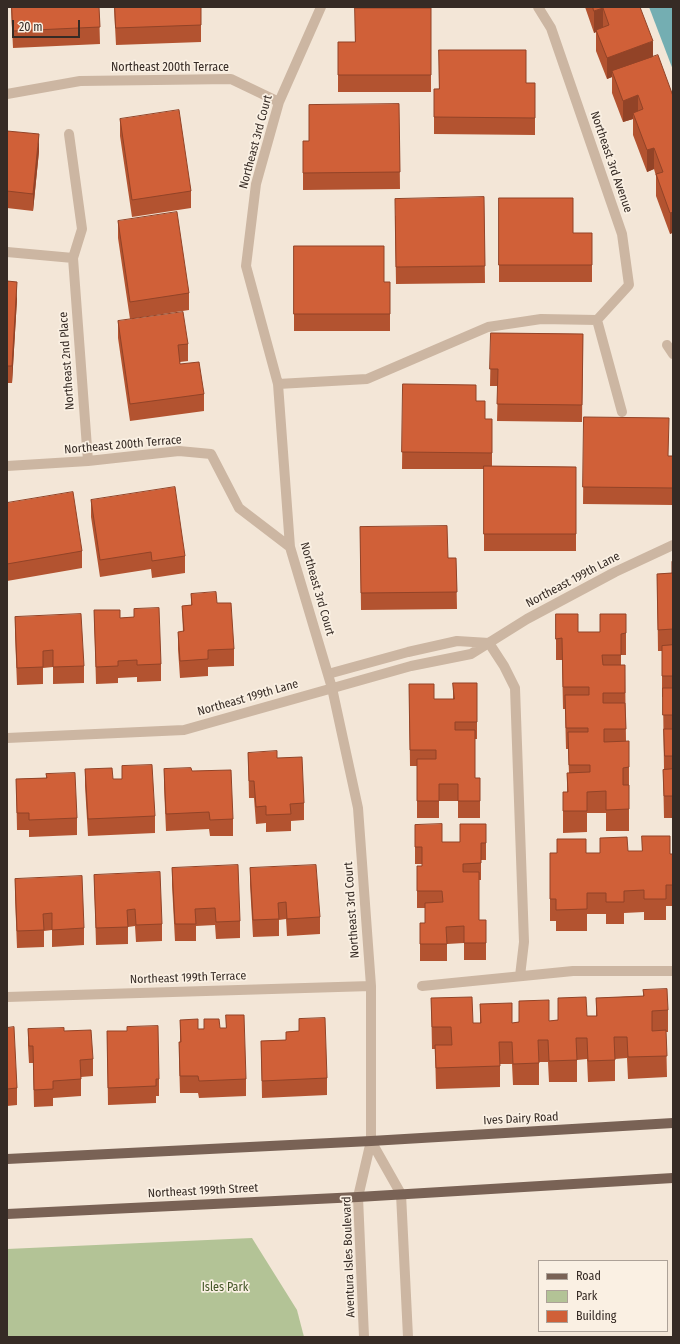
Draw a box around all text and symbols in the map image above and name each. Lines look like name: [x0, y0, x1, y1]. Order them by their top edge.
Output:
scale bar: [14, 12, 82, 38]
text: 20 m: [19, 20, 43, 34]
street label: Northeast 200th Terrace: [111, 61, 229, 75]
street label: Northeast 3rd Court: [237, 93, 275, 191]
street label: Northeast 3rd Avenue: [587, 109, 635, 215]
street label: Northeast 2nd Place: [56, 311, 78, 411]
street label: Northeast 200th Terrace: [64, 433, 182, 457]
street label: Northeast 3rd Court: [297, 541, 337, 637]
street label: Northeast 199th Lane: [524, 549, 622, 611]
street label: Northeast 199th Lane: [196, 677, 300, 719]
street label: Northeast 3rd Court: [341, 861, 363, 959]
street label: Northeast 199th Terrace: [130, 969, 246, 987]
street label: Ives Dairy Road: [483, 1110, 559, 1128]
street label: Northeast 199th Street: [147, 1181, 259, 1201]
street label: Aventura Isles Boulevard: [340, 1196, 358, 1318]
legend: [538, 1260, 668, 1332]
text: Road: [576, 1269, 601, 1283]
park label: Isles Park: [202, 1281, 248, 1295]
text: Park: [576, 1289, 597, 1303]
text: Building: [576, 1309, 616, 1323]

